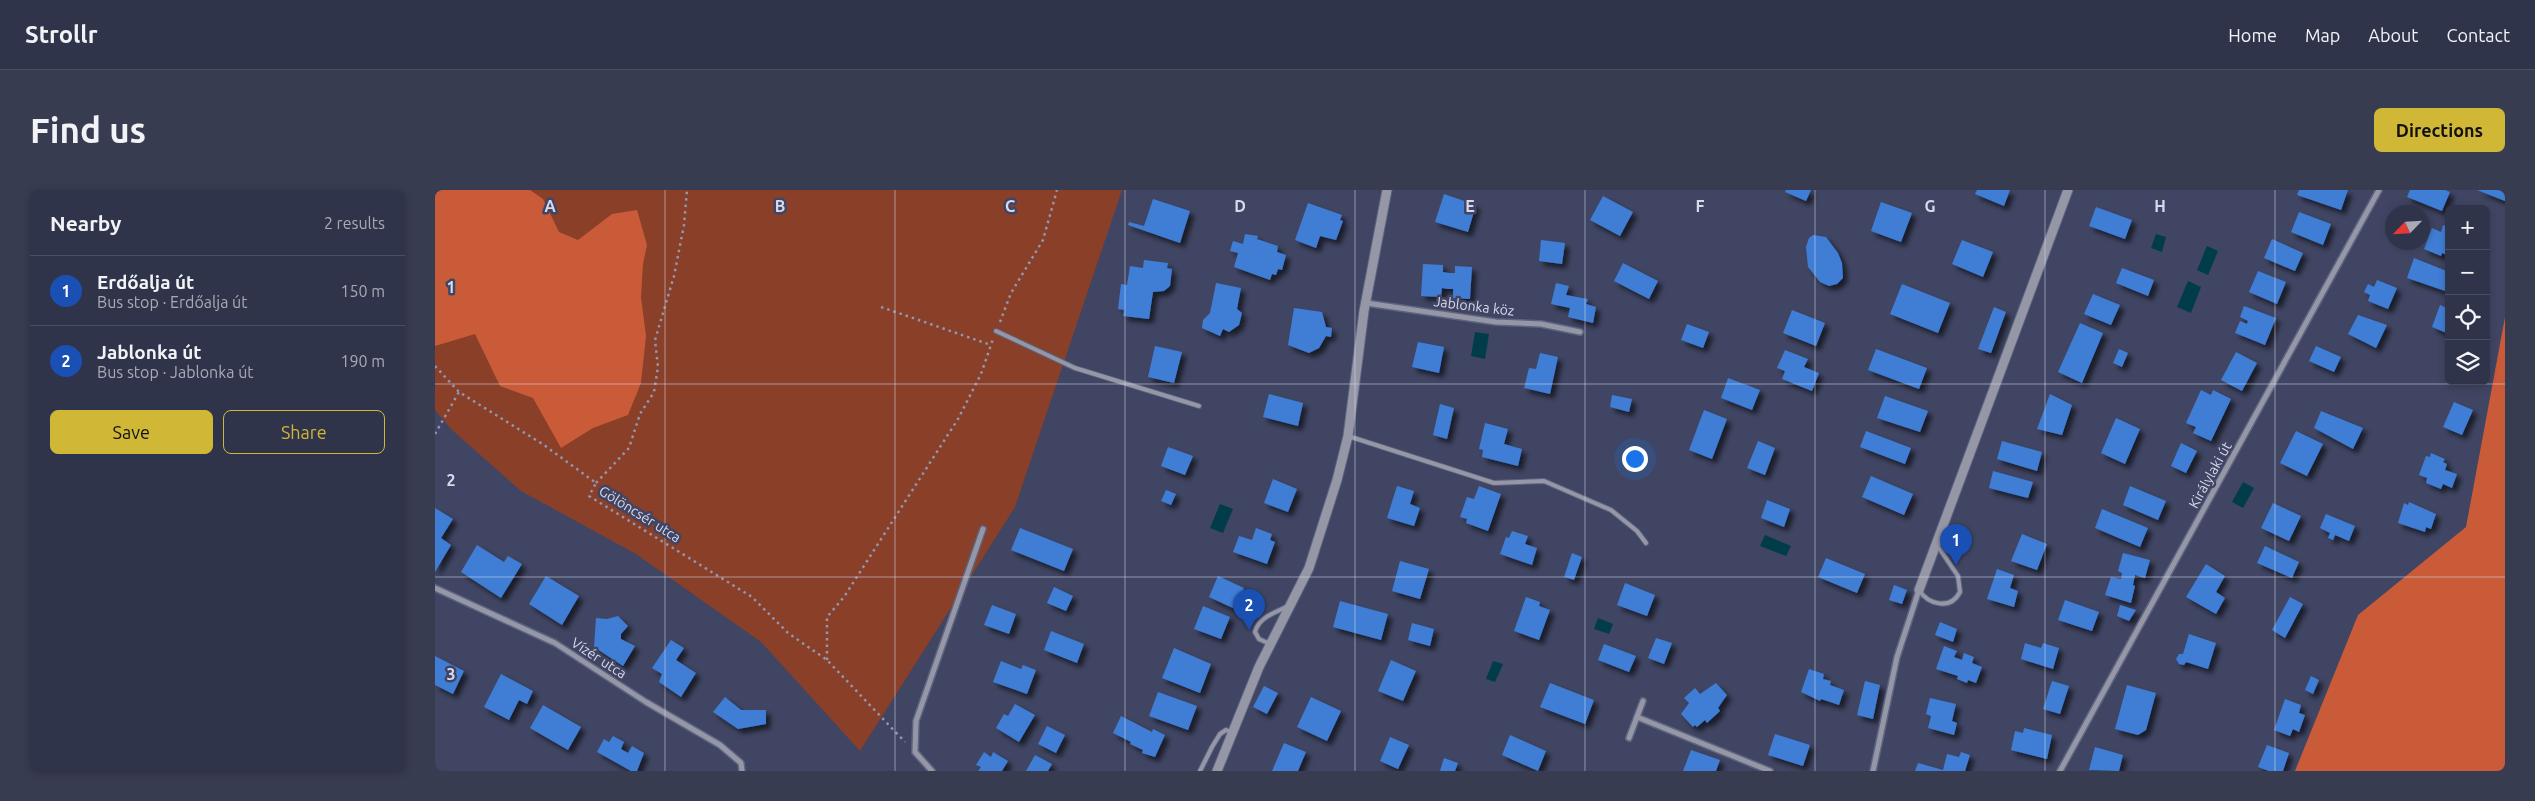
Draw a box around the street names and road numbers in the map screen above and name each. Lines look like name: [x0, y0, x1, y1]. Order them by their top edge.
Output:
street label: Jablonka köz: [1433, 293, 1515, 319]
street label: Királylaki út: [2185, 439, 2235, 511]
street label: Gölöncsér utca: [596, 482, 684, 546]
street label: Vízér utca: [568, 634, 630, 682]

